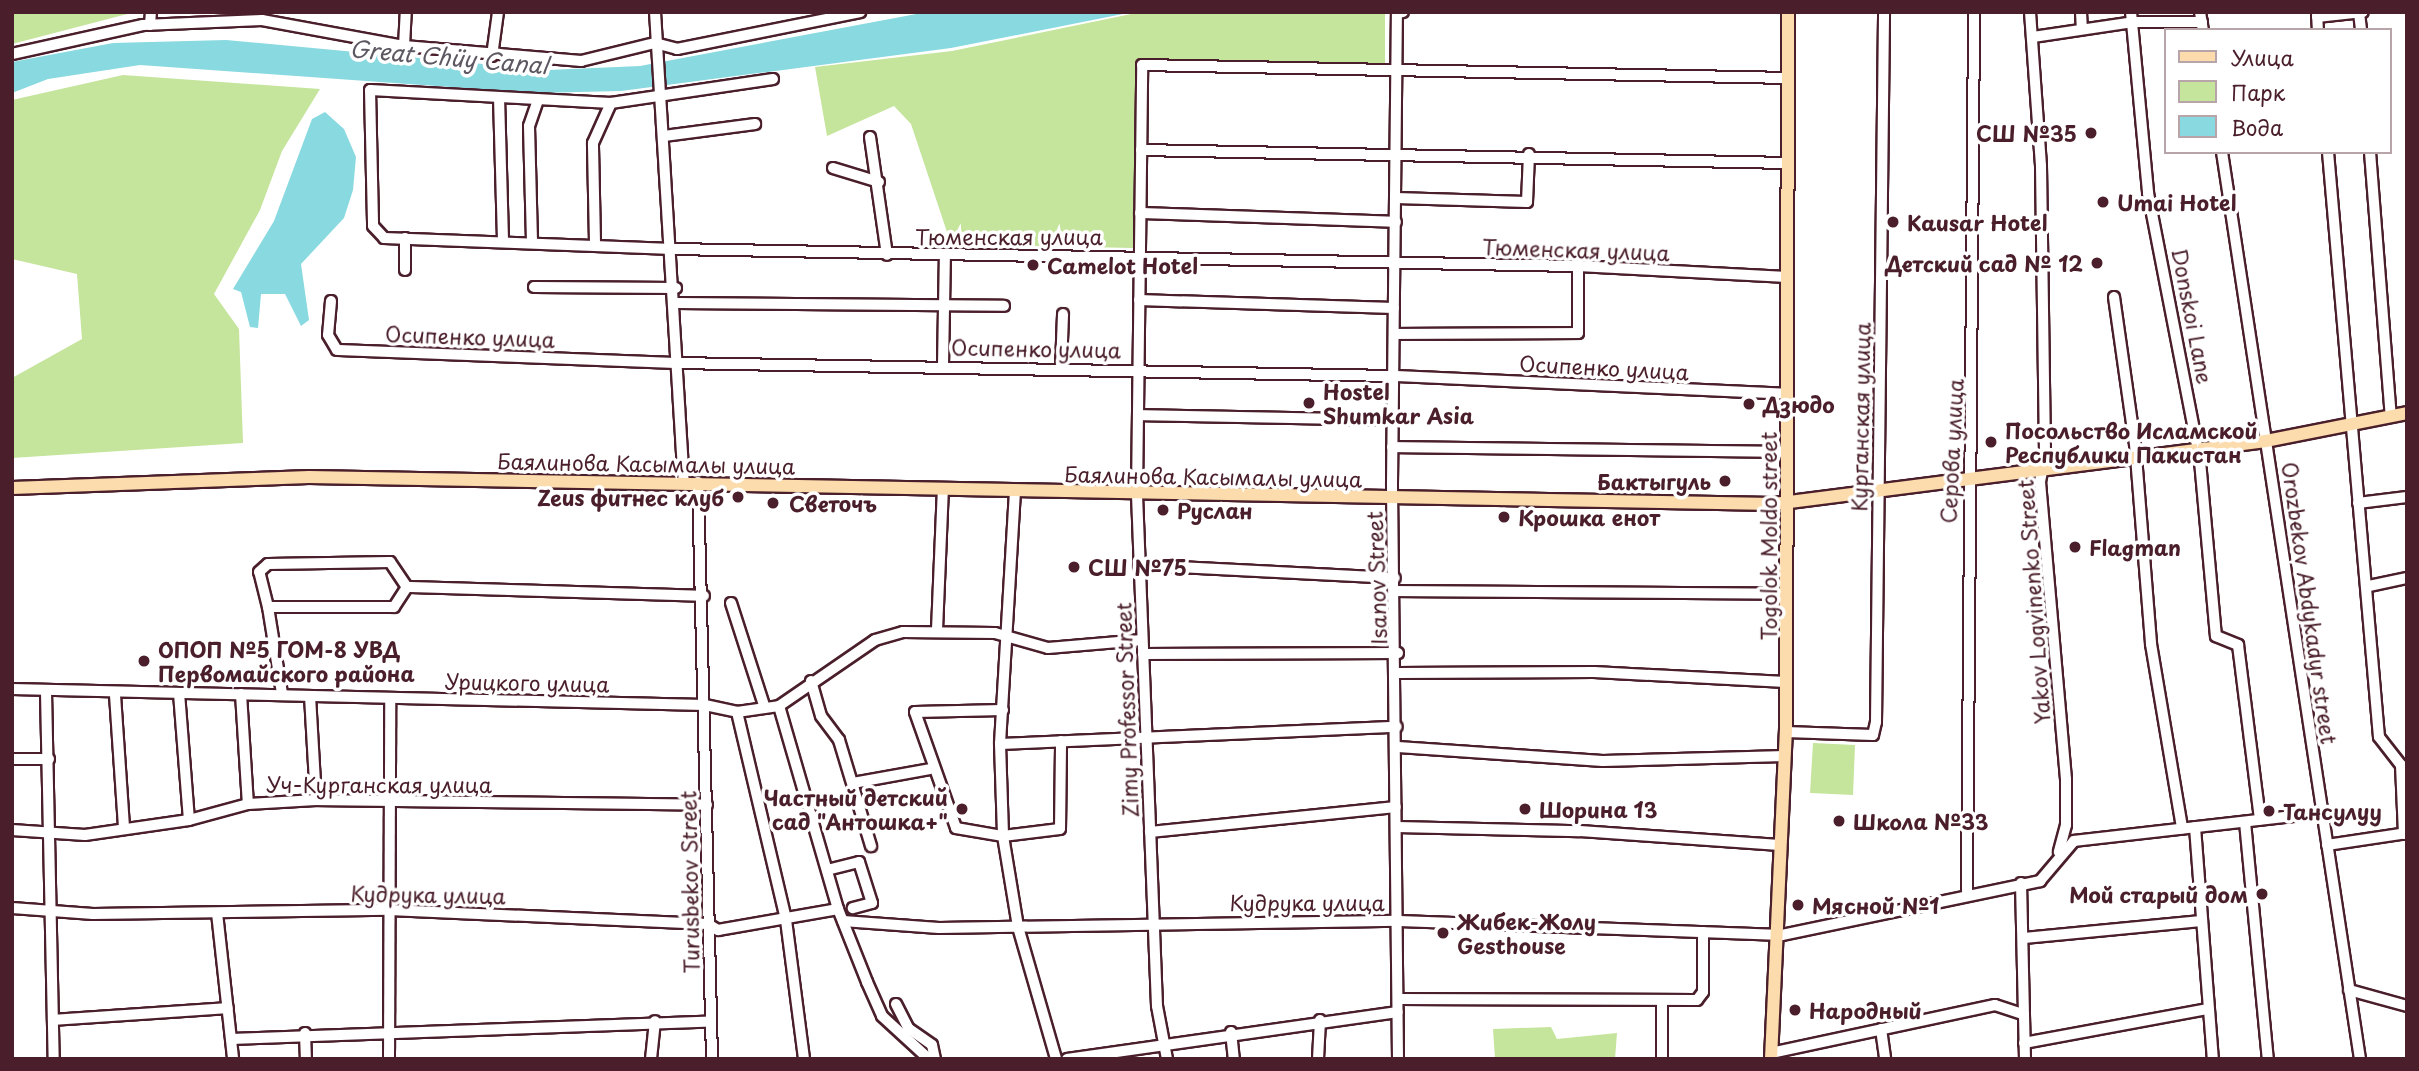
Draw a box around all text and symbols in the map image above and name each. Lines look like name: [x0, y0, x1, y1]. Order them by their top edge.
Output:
legend: [2164, 28, 2391, 154]
water label: Great Chüy Canal: [347, 34, 551, 80]
text: Улица: [2231, 41, 2294, 73]
text: Парк: [2231, 76, 2285, 108]
text: Вода: [2231, 111, 2283, 143]
place label: СШ №35: [1976, 120, 2077, 146]
marker: СШ №35: [2083, 125, 2099, 141]
place label: Umai Hotel: [2117, 189, 2237, 215]
marker: Umai Hotel: [2095, 194, 2111, 210]
place label: Kausar Hotel: [1907, 209, 2048, 235]
marker: Kausar Hotel: [1885, 214, 1901, 230]
street label: Тюменская улица: [915, 223, 1103, 249]
street label: Тюменская улица: [1481, 233, 1671, 265]
street label: Donskoi Lane: [2167, 246, 2219, 386]
place label: Детский сад № 12: [1884, 250, 2083, 276]
place label: Camelot Hotel: [1047, 252, 1201, 278]
marker: Детский сад № 12: [2089, 255, 2105, 271]
marker: Camelot Hotel: [1025, 257, 1041, 273]
street label: Осипенко улица: [384, 320, 556, 352]
street label: Курганская улица: [1846, 322, 1874, 512]
street label: Осипенко улица: [950, 334, 1122, 362]
street label: Осипенко улица: [1518, 350, 1690, 384]
street label: Серова улица: [1935, 377, 1967, 525]
place label: Hostel Shumkar Asia: [1323, 378, 1474, 428]
place label: Дзюдо: [1763, 391, 1835, 417]
marker: Hostel Shumkar Asia: [1301, 395, 1317, 411]
marker: Дзюдо: [1741, 396, 1757, 412]
place label: Посольство Исламской Республики Пакистан: [2005, 417, 2259, 467]
street label: Togolok Moldo street: [1755, 431, 1781, 641]
marker: Посольство Исламской Республики Пакистан: [1983, 434, 1999, 450]
street label: Баялинова Касымалы улица: [497, 448, 795, 478]
street label: Orozbekov Abdykadyr street: [2278, 459, 2342, 747]
street label: Баялинова Касымалы улица: [1064, 461, 1362, 491]
place label: Бактыгуль: [1597, 468, 1711, 494]
marker: Бактыгуль: [1717, 473, 1733, 489]
street label: Yakov Logvinenko Street: [2012, 477, 2054, 727]
place label: Zeus фитнес клуб: [536, 484, 724, 510]
marker: Zeus фитнес клуб: [730, 489, 746, 505]
place label: Светочъ: [789, 490, 877, 516]
marker: Светочъ: [763, 493, 783, 513]
place label: Руслан: [1177, 497, 1252, 523]
marker: Руслан: [1155, 502, 1171, 518]
place label: Крошка енот: [1518, 504, 1662, 530]
marker: Крошка енот: [1496, 509, 1512, 525]
street label: Isanov Street: [1361, 511, 1391, 645]
place label: Flagman: [2089, 534, 2181, 560]
marker: Flagman: [2067, 539, 2083, 555]
place label: СШ №75: [1088, 554, 1187, 580]
marker: СШ №75: [1066, 559, 1082, 575]
street label: Zimy Professor Street: [1110, 600, 1142, 820]
place label: ОПОП №5 ГОМ-8 УВД Первомайского района: [158, 636, 415, 686]
marker: ОПОП №5 ГОМ-8 УВД Первомайского района: [136, 653, 152, 669]
street label: Урицкого улица: [444, 668, 610, 696]
street label: Уч-Курганская улица: [266, 771, 492, 797]
place label: Частный детский сад "Антошка+": [762, 784, 948, 834]
street label: Turusbekov Street: [675, 790, 703, 974]
place label: Шорина 13: [1539, 796, 1659, 822]
place label: Тансулуу: [2283, 798, 2382, 824]
marker: Частный детский сад "Антошка+": [954, 801, 970, 817]
marker: Шорина 13: [1517, 801, 1533, 817]
marker: Тансулуу: [2261, 803, 2277, 819]
place label: Школа №33: [1853, 808, 1989, 834]
marker: Школа №33: [1831, 813, 1847, 829]
street label: Кудрука улица: [349, 880, 507, 908]
place label: Мой старый дом: [2067, 881, 2248, 907]
marker: Мой старый дом: [2254, 886, 2270, 902]
street label: Кудрука улица: [1228, 889, 1386, 915]
place label: Мясной №1: [1812, 892, 1939, 918]
marker: Мясной №1: [1790, 897, 1806, 913]
place label: Жибек-Жолу Gesthouse: [1457, 908, 1596, 958]
marker: Жибек-Жолу Gesthouse: [1435, 925, 1451, 941]
place label: Народный: [1809, 997, 1922, 1023]
marker: Народный: [1787, 1002, 1803, 1018]

